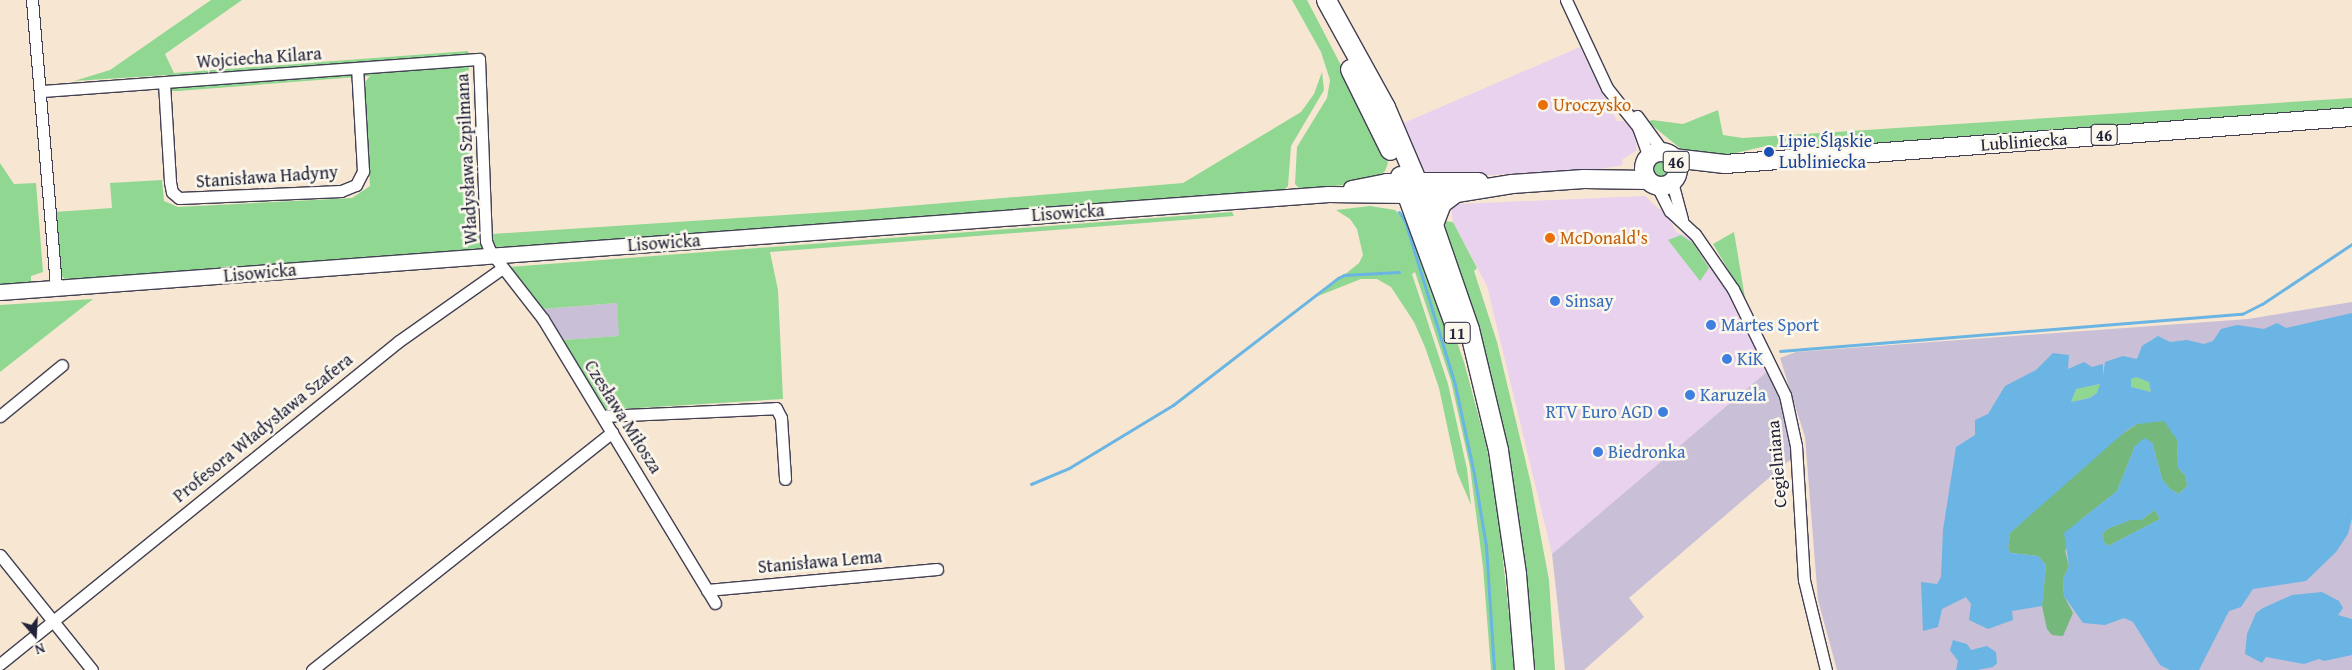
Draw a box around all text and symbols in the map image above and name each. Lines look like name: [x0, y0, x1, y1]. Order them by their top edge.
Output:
street label: Wojciecha Kilara: [196, 43, 322, 73]
street label: Władysława Szpilmana: [452, 73, 482, 245]
place label: Uroczysko: [1553, 94, 1631, 116]
marker: Uroczysko: [1537, 99, 1549, 111]
road number: 46: [2090, 122, 2118, 148]
street label: Lubliniecka: [1980, 128, 2068, 156]
place label: Lipie Śląskie Lubliniecka: [1779, 131, 1872, 173]
marker: Lipie Śląskie Lubliniecka: [1763, 146, 1775, 158]
road number: 46: [1662, 148, 1690, 176]
street label: Stanisława Hadyny: [195, 161, 339, 193]
street label: Lisowicka: [1031, 200, 1105, 226]
place label: McDonald's: [1560, 227, 1648, 249]
street label: Lisowicka: [627, 230, 701, 256]
marker: McDonald's: [1544, 232, 1556, 244]
street label: Lisowicka: [223, 259, 297, 287]
place label: Sinsay: [1565, 290, 1614, 312]
marker: Sinsay: [1549, 295, 1561, 307]
place label: Martes Sport: [1721, 314, 1819, 336]
road number: 11: [1443, 319, 1471, 346]
marker: Martes Sport: [1705, 319, 1717, 331]
place label: KiK: [1737, 348, 1763, 370]
street label: Profesora Władysława Szafera: [169, 349, 357, 507]
marker: KiK: [1721, 353, 1733, 365]
street label: Czesława Miłosza: [580, 356, 666, 478]
place label: Karuzela: [1700, 384, 1766, 406]
marker: Karuzela: [1684, 389, 1696, 401]
place label: RTV Euro AGD: [1546, 401, 1653, 423]
marker: RTV Euro AGD: [1657, 406, 1669, 418]
street label: Cegielniana: [1762, 419, 1792, 509]
place label: Biedronka: [1608, 441, 1685, 463]
marker: Biedronka: [1592, 446, 1604, 458]
street label: Stanisława Lema: [757, 546, 883, 578]
north arrow: [10, 610, 60, 660]
text: N: [32, 638, 48, 660]

